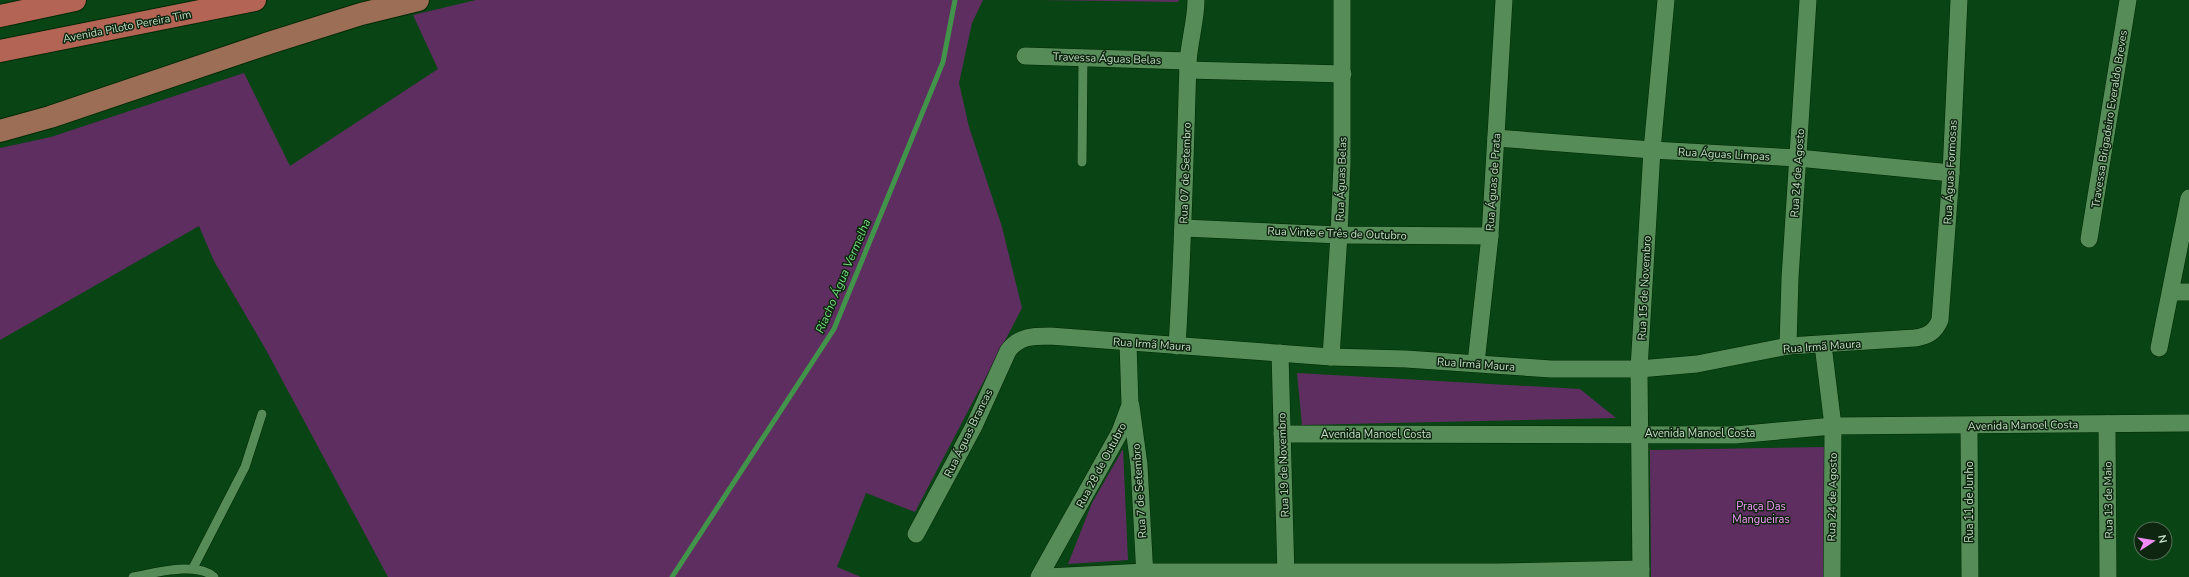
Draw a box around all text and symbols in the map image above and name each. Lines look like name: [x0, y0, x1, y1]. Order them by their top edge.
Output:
street label: Avenida Piloto Pereira Tim: [62, 7, 193, 46]
street label: Travessa Brigadeiro Everaldo Breves: [2088, 29, 2131, 209]
street label: Travessa Águas Belas: [1053, 48, 1161, 68]
street label: Rua Águas Formosas: [1939, 119, 1961, 225]
street label: Rua 07 de Setembro: [1176, 122, 1195, 224]
street label: Rua 24 de Agosto: [1787, 128, 1808, 218]
street label: Rua Águas de Prata: [1482, 132, 1504, 231]
street label: Rua Águas Belas: [1332, 137, 1350, 221]
street label: Rua Águas Limpas: [1678, 144, 1770, 164]
water label: Riacho Água Vermelha: [812, 216, 874, 336]
street label: Rua Vinte e Três de Outubro: [1267, 224, 1407, 243]
street label: Rua 15 de Novembro: [1634, 235, 1655, 341]
street label: Rua Irmã Maura: [1112, 334, 1192, 355]
street label: Rua Irmã Maura: [1783, 336, 1862, 357]
street label: Rua Irmã Maura: [1436, 354, 1516, 375]
street label: Rua Águas Brancas: [940, 386, 996, 480]
street label: Rua 19 de Novembro: [1274, 412, 1293, 518]
street label: Avenida Manoel Costa: [1968, 417, 2079, 434]
street label: Rua 28 de Outubro: [1073, 420, 1130, 510]
street label: Avenida Manoel Costa: [1645, 426, 1755, 441]
street label: Avenida Manoel Costa: [1321, 427, 1431, 442]
street label: Rua 7 de Setembro: [1129, 443, 1150, 539]
street label: Rua 24 de Agosto: [1824, 452, 1841, 542]
street label: Rua 11 de Junho: [1962, 461, 1977, 543]
street label: Rua 13 de Maio: [2100, 461, 2117, 539]
park label: Praça Das Mangueiras: [1732, 499, 1790, 527]
north arrow: [2133, 521, 2173, 561]
text: N: [2154, 533, 2170, 545]

